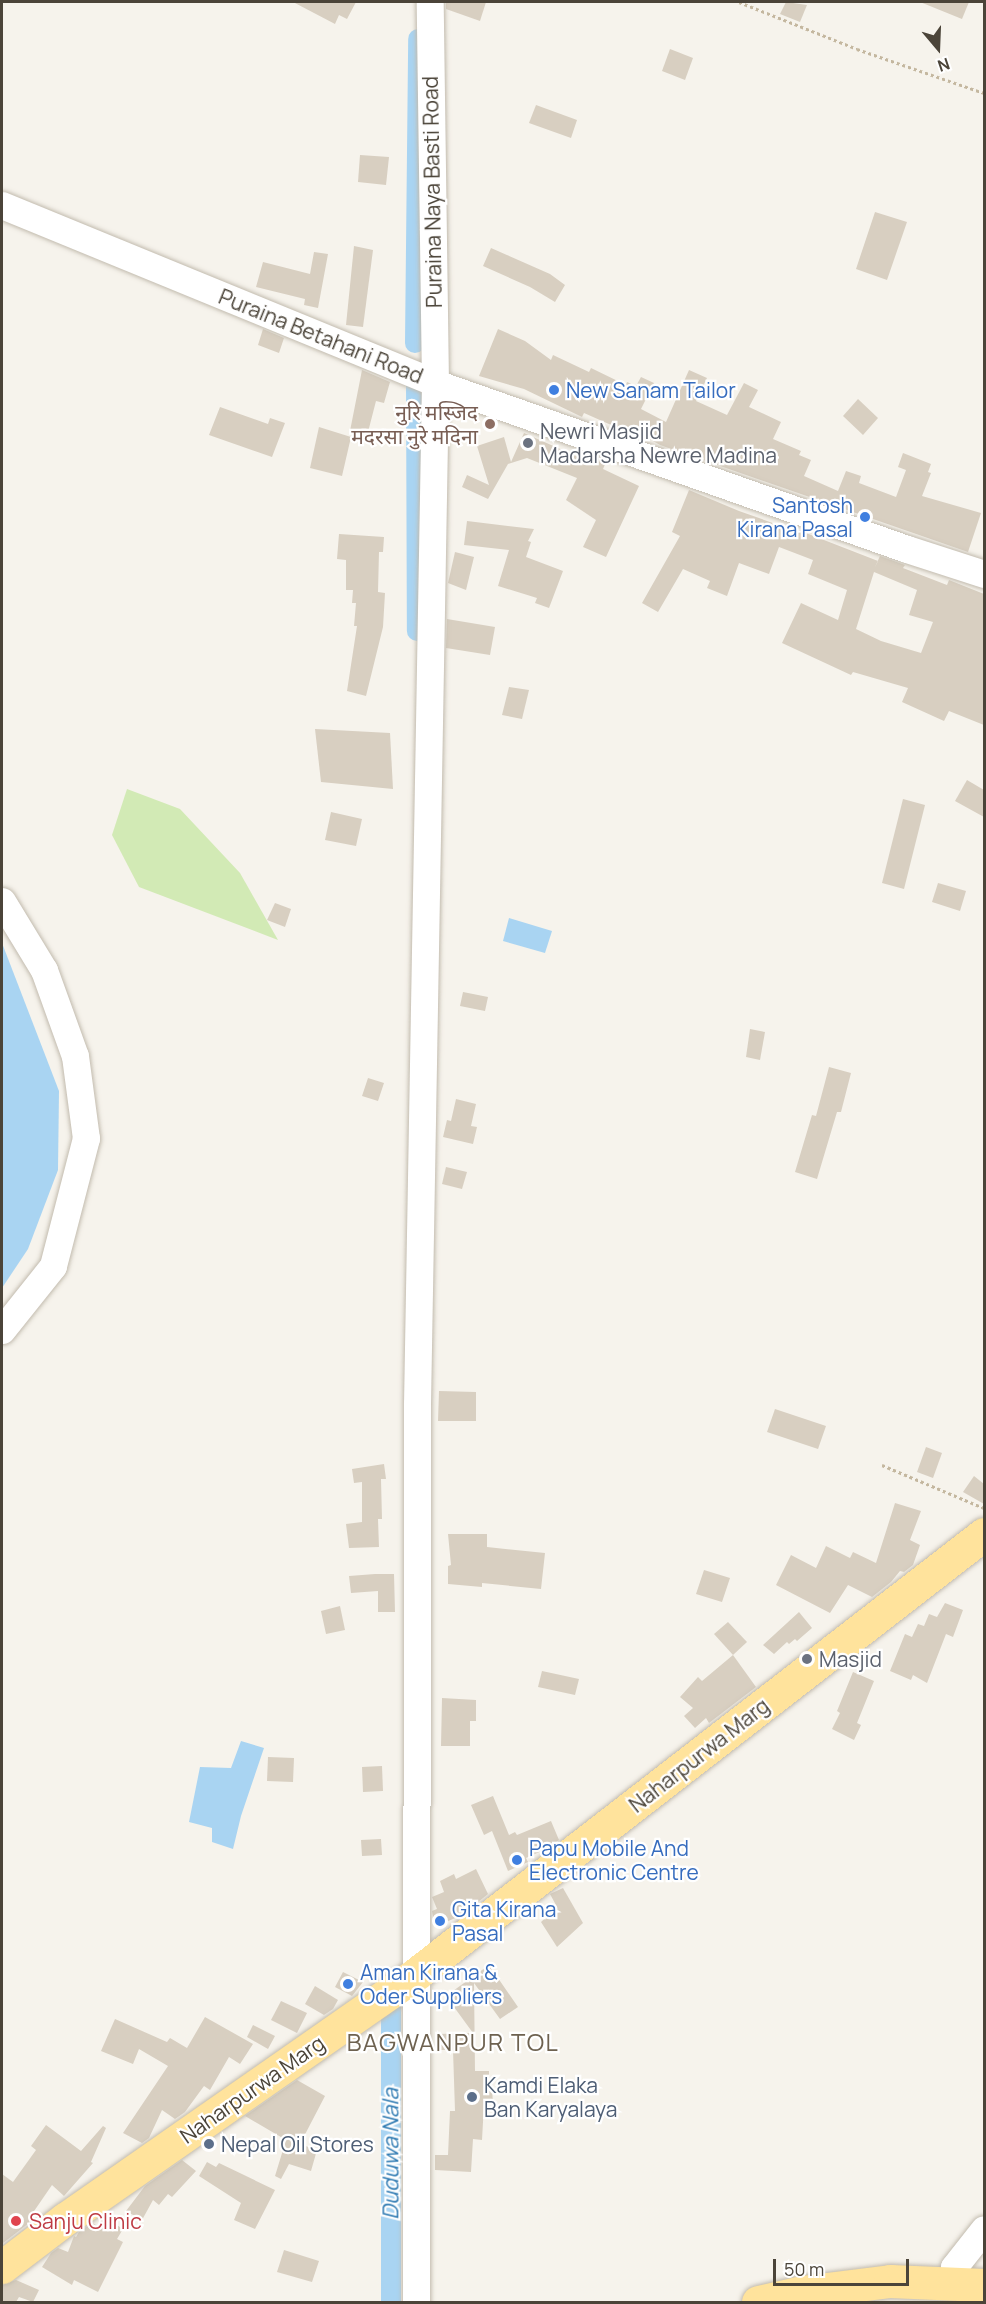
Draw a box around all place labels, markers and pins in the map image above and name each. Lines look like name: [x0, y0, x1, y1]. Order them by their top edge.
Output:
place label: New Sanam Tailor: [566, 377, 736, 403]
marker: New Sanam Tailor: [547, 383, 561, 397]
place label: नुरि मस्जिद मदरसा नुरे मदिना: [351, 399, 478, 449]
marker: नुरि मस्जिद मदरसा नुरे मदिना: [483, 417, 497, 431]
place label: Newri Masjid Madarsha Newre Madina: [540, 418, 777, 468]
marker: Newri Masjid Madarsha Newre Madina: [521, 436, 535, 450]
place label: Santosh Kirana Pasal: [737, 492, 853, 542]
marker: Santosh Kirana Pasal: [858, 510, 872, 524]
place label: Masjid: [819, 1646, 882, 1672]
marker: Masjid: [800, 1652, 814, 1666]
place label: Papu Mobile And Electronic Centre: [529, 1835, 699, 1885]
marker: Papu Mobile And Electronic Centre: [510, 1853, 524, 1867]
place label: Gita Kirana Pasal: [452, 1896, 556, 1946]
marker: Gita Kirana Pasal: [433, 1914, 447, 1928]
place label: Aman Kirana & Oder Suppliers: [360, 1959, 502, 2009]
marker: Aman Kirana & Oder Suppliers: [341, 1977, 355, 1991]
place label: Kamdi Elaka Ban Karyalaya: [484, 2072, 617, 2122]
marker: Kamdi Elaka Ban Karyalaya: [465, 2090, 479, 2104]
place label: Nepal Oil Stores: [221, 2131, 374, 2157]
marker: Nepal Oil Stores: [202, 2137, 216, 2151]
place label: Sanju Clinic: [29, 2208, 142, 2234]
marker: Sanju Clinic: [7, 2212, 25, 2230]

